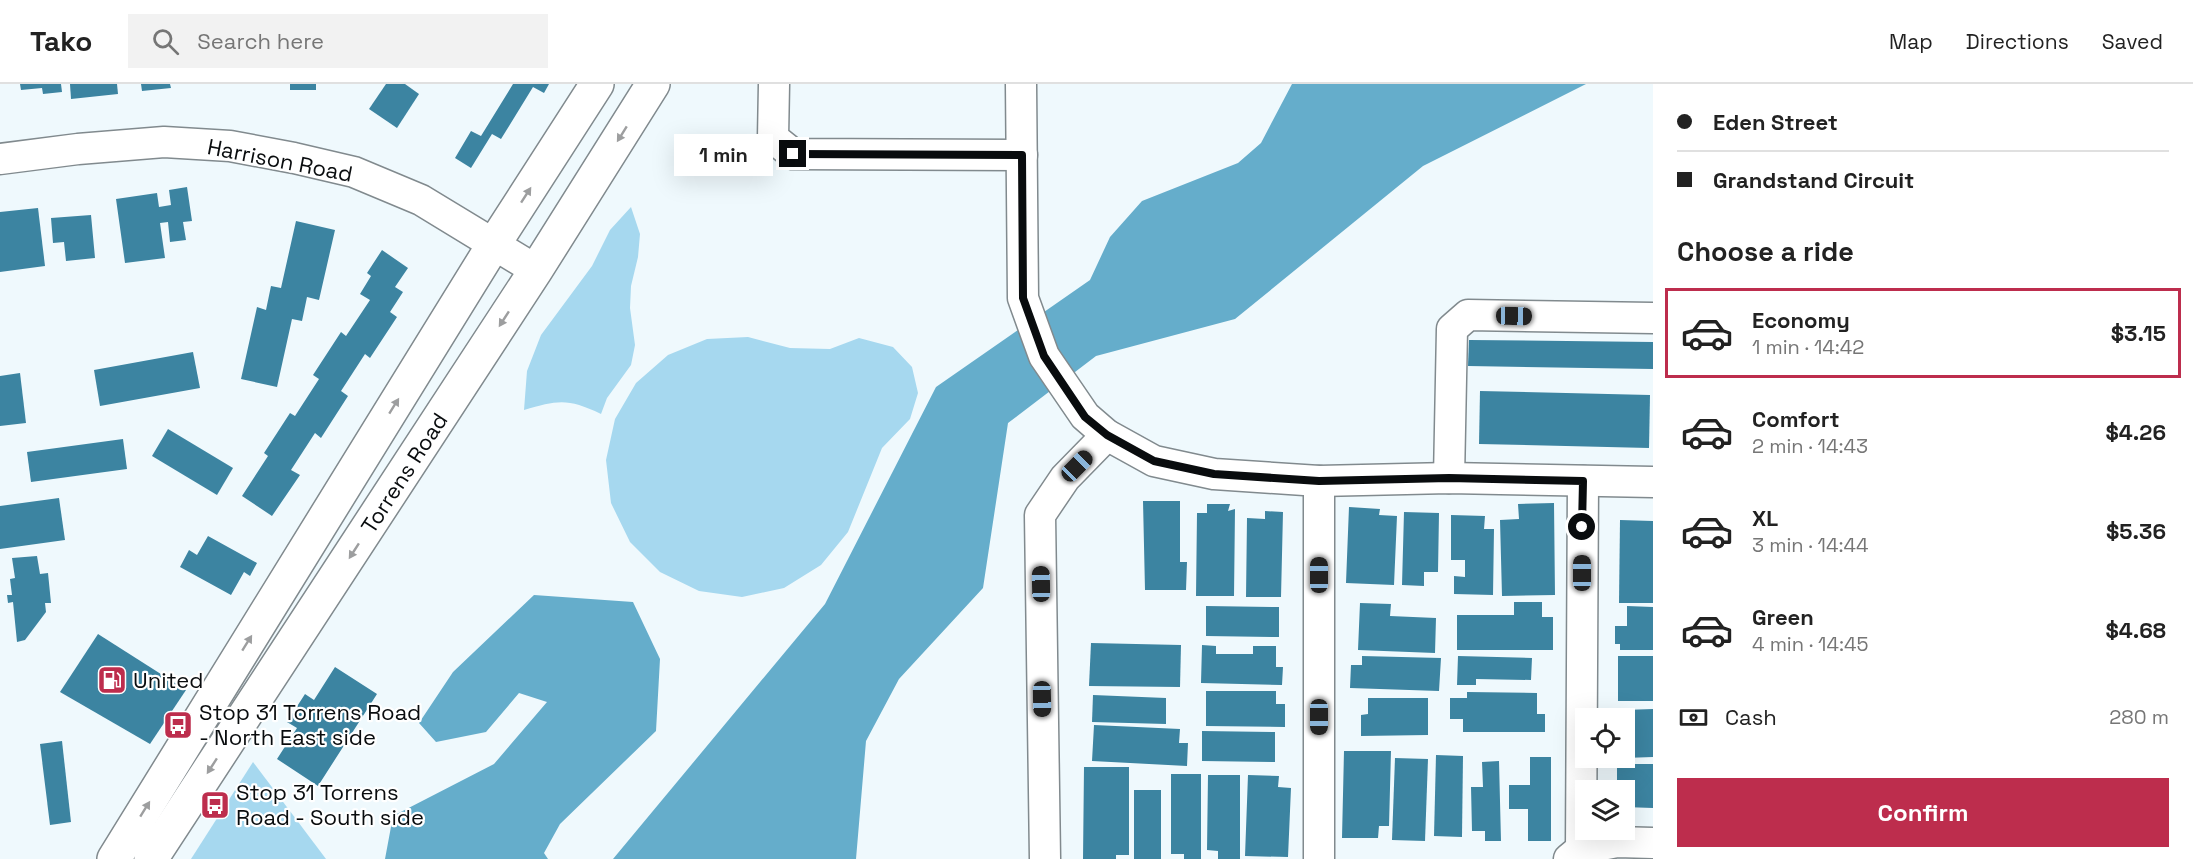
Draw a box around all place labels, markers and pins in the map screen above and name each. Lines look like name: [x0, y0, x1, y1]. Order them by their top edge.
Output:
fuel station icon: United: [96, 664, 128, 696]
place label: United: [133, 666, 203, 694]
place label: Stop 31 Torrens Road - North East side: [199, 698, 421, 751]
bus stop icon: Stop 31 Torrens Road - North East side: [162, 709, 194, 741]
place label: Stop 31 Torrens Road - South side: [236, 778, 424, 831]
bus stop icon: Stop 31 Torrens Road - South side: [199, 789, 231, 821]

